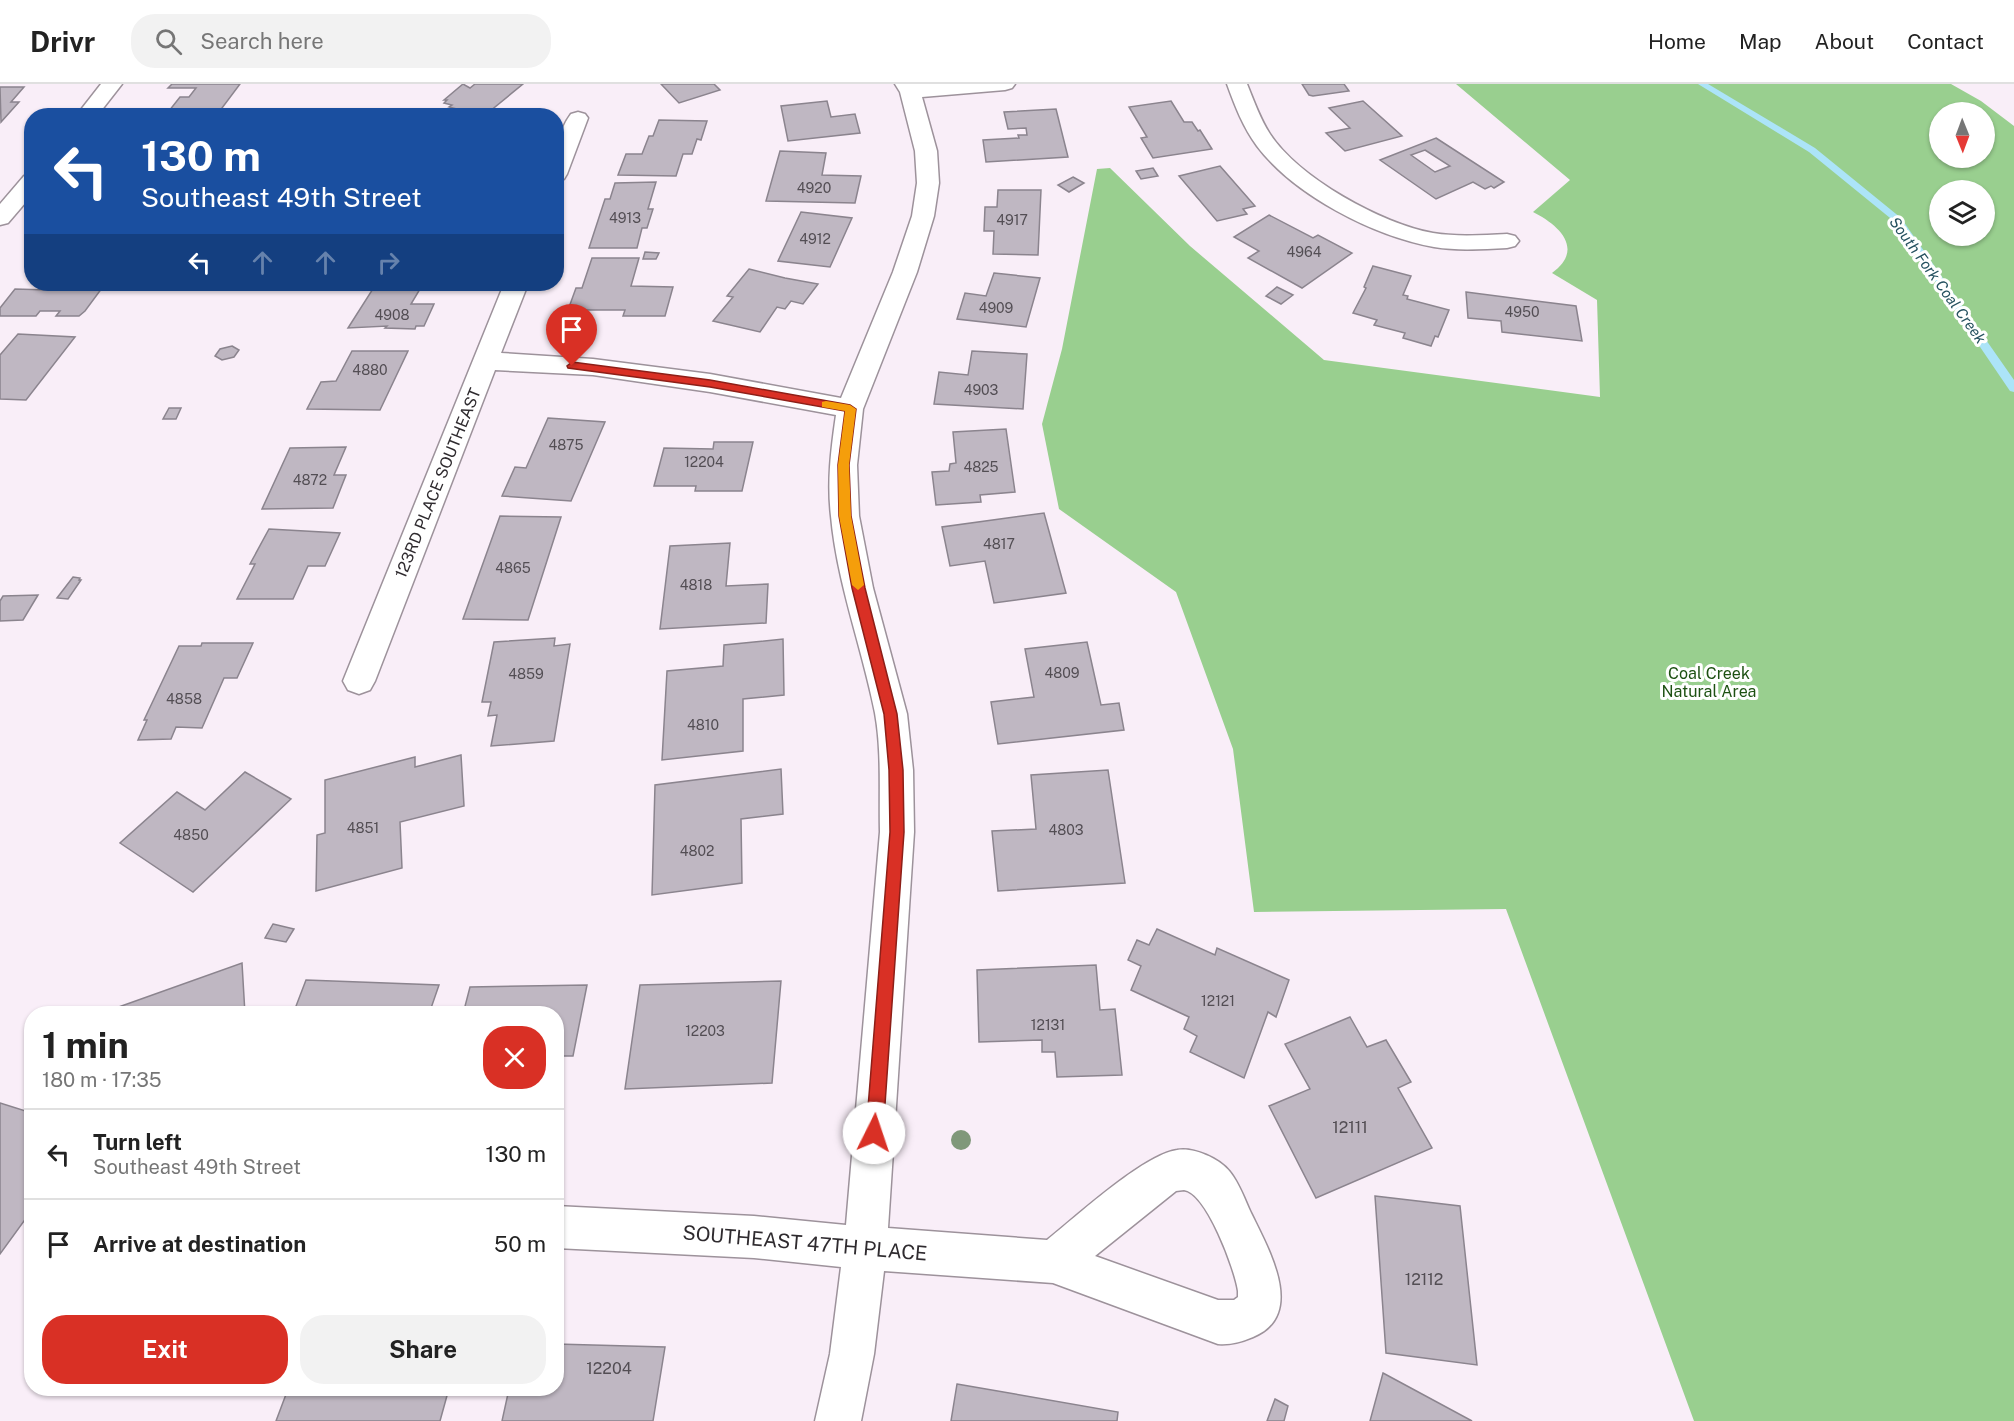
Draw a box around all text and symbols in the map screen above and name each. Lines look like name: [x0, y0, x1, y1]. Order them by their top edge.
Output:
search box: [131, 14, 551, 68]
text: Drivr: [30, 25, 95, 58]
icon: search: [152, 25, 185, 58]
text: Search here: [200, 28, 324, 54]
text: Home: [1648, 29, 1706, 54]
text: Map: [1739, 29, 1782, 54]
text: About: [1815, 29, 1874, 54]
text: Contact: [1907, 29, 1984, 54]
north arrow: [1929, 102, 1995, 168]
map controls: [1929, 102, 1995, 246]
text: 130 m: [141, 131, 261, 180]
icon: left: [42, 132, 120, 210]
house number: 4920: [797, 180, 831, 196]
button: layers: [1929, 180, 1995, 246]
text: Southeast 49th Street: [141, 181, 422, 213]
house number: 4913: [609, 210, 641, 226]
house number: 4917: [996, 212, 1028, 228]
water label: South Fork Coal Creek: [1886, 213, 1990, 347]
house number: 4912: [799, 231, 831, 247]
house number: 4964: [1287, 244, 1322, 260]
icon: left: [183, 246, 216, 279]
icon: ahead: [246, 246, 279, 279]
icon: ahead: [309, 246, 342, 279]
icon: right: [372, 246, 405, 279]
house number: 4909: [979, 300, 1014, 316]
pin: [546, 304, 597, 366]
house number: 4950: [1504, 304, 1540, 320]
house number: 4908: [375, 307, 410, 323]
icon: arrive: [555, 313, 588, 346]
house number: 4880: [352, 362, 388, 378]
house number: 4903: [964, 382, 999, 398]
street label: 123RD PLACE SOUTHEAST: [391, 385, 485, 581]
house number: 4875: [549, 437, 584, 453]
house number: 12204: [684, 454, 724, 470]
house number: 4825: [963, 459, 999, 475]
house number: 4872: [293, 472, 327, 488]
house number: 4817: [983, 536, 1015, 552]
house number: 4865: [495, 560, 531, 576]
house number: 4818: [680, 577, 712, 593]
park label: Coal Creek Natural Area: [1662, 664, 1756, 701]
house number: 4809: [1045, 665, 1080, 681]
house number: 4859: [508, 666, 544, 682]
house number: 4858: [166, 691, 202, 707]
house number: 4810: [687, 717, 719, 733]
house number: 4851: [347, 820, 379, 836]
house number: 4803: [1048, 822, 1084, 838]
house number: 4850: [173, 827, 209, 843]
house number: 4802: [680, 843, 714, 859]
house number: 12121: [1201, 993, 1235, 1009]
house number: 12131: [1031, 1017, 1065, 1033]
house number: 12203: [685, 1023, 725, 1039]
text: 1 min: [42, 1024, 129, 1066]
button: close: [483, 1026, 546, 1089]
text: 180 m · 17:35: [42, 1068, 162, 1092]
position arrow: [842, 1101, 906, 1165]
house number: 12111: [1332, 1118, 1368, 1137]
text: Turn left: [93, 1129, 182, 1155]
icon: left: [42, 1138, 75, 1171]
text: 130 m: [485, 1141, 546, 1167]
text: Southeast 49th Street: [93, 1155, 301, 1179]
street label: SOUTHEAST 47TH PLACE: [682, 1220, 928, 1266]
icon: arrive: [42, 1228, 75, 1261]
text: Arrive at destination: [93, 1231, 306, 1257]
text: 50 m: [494, 1231, 546, 1257]
house number: 12112: [1405, 1270, 1443, 1289]
button: Exit: [42, 1315, 288, 1384]
button: Share: [300, 1315, 546, 1384]
house number: 12204: [586, 1359, 632, 1378]

